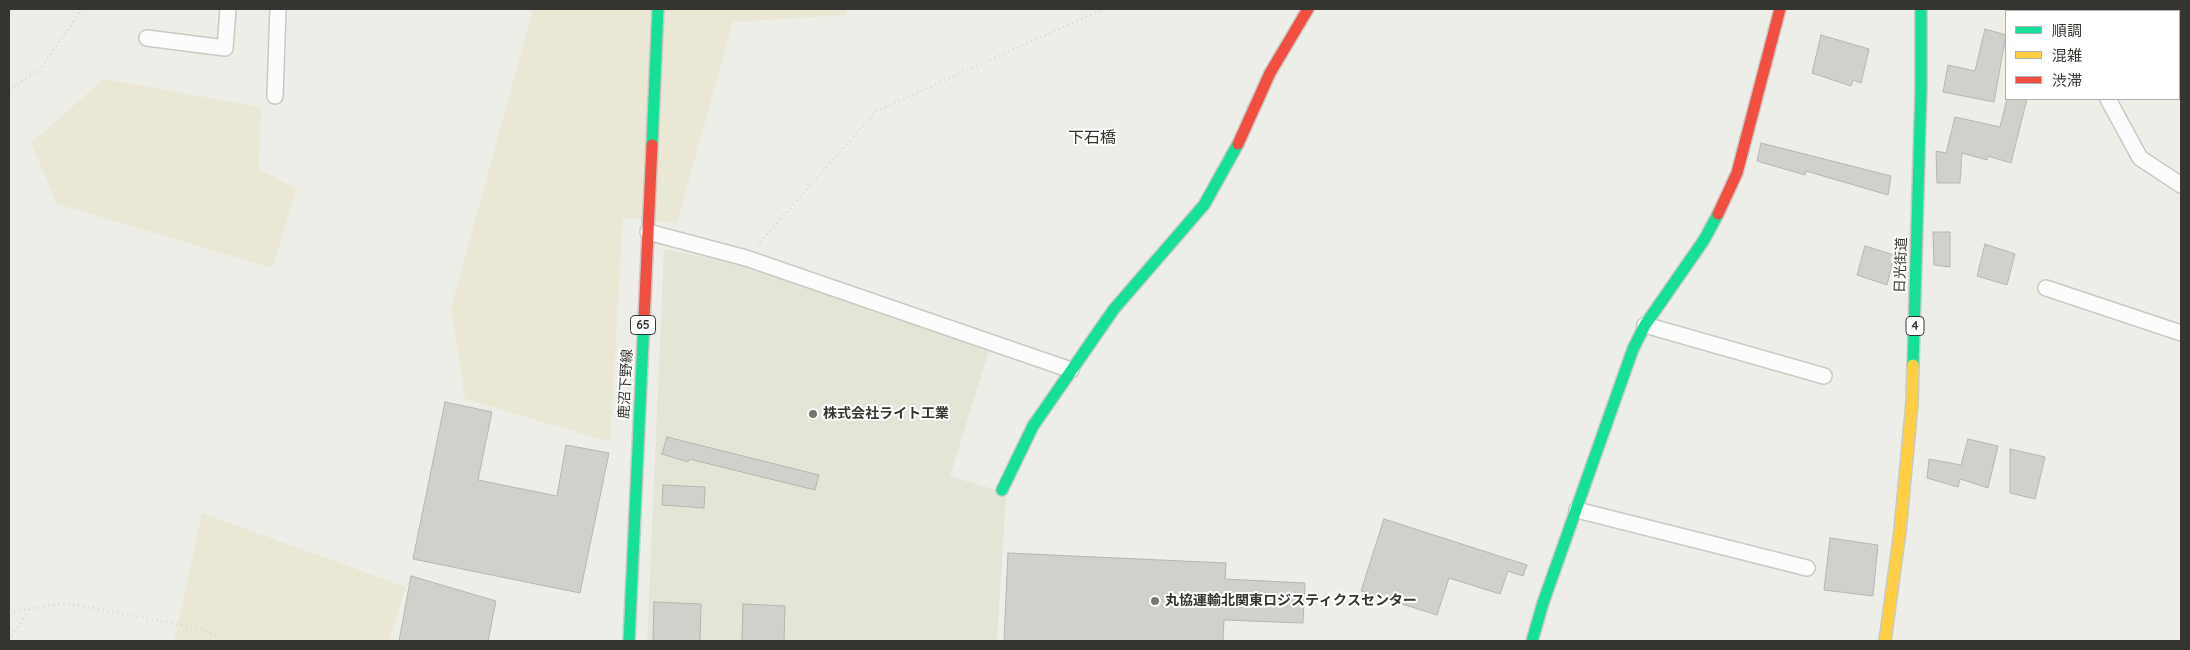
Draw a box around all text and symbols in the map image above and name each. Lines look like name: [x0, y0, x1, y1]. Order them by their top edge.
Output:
legend: [2005, 10, 2180, 100]
text: 順調: [2052, 21, 2082, 40]
text: 混雑: [2052, 46, 2082, 65]
text: 渋滞: [2052, 71, 2082, 90]
district label: 下石橋: [1068, 128, 1116, 148]
street label: 日光街道: [1892, 237, 1910, 293]
road number: 65: [630, 316, 656, 334]
road number: 4: [1906, 316, 1924, 336]
street label: 鹿沼下野線: [616, 349, 636, 419]
place label: 株式会社ライト工業: [823, 406, 949, 422]
marker: 株式会社ライト工業: [807, 408, 819, 420]
place label: 丸協運輸北関東ロジスティクスセンター: [1165, 593, 1417, 609]
marker: 丸協運輸北関東ロジスティクスセンター: [1149, 595, 1161, 607]

